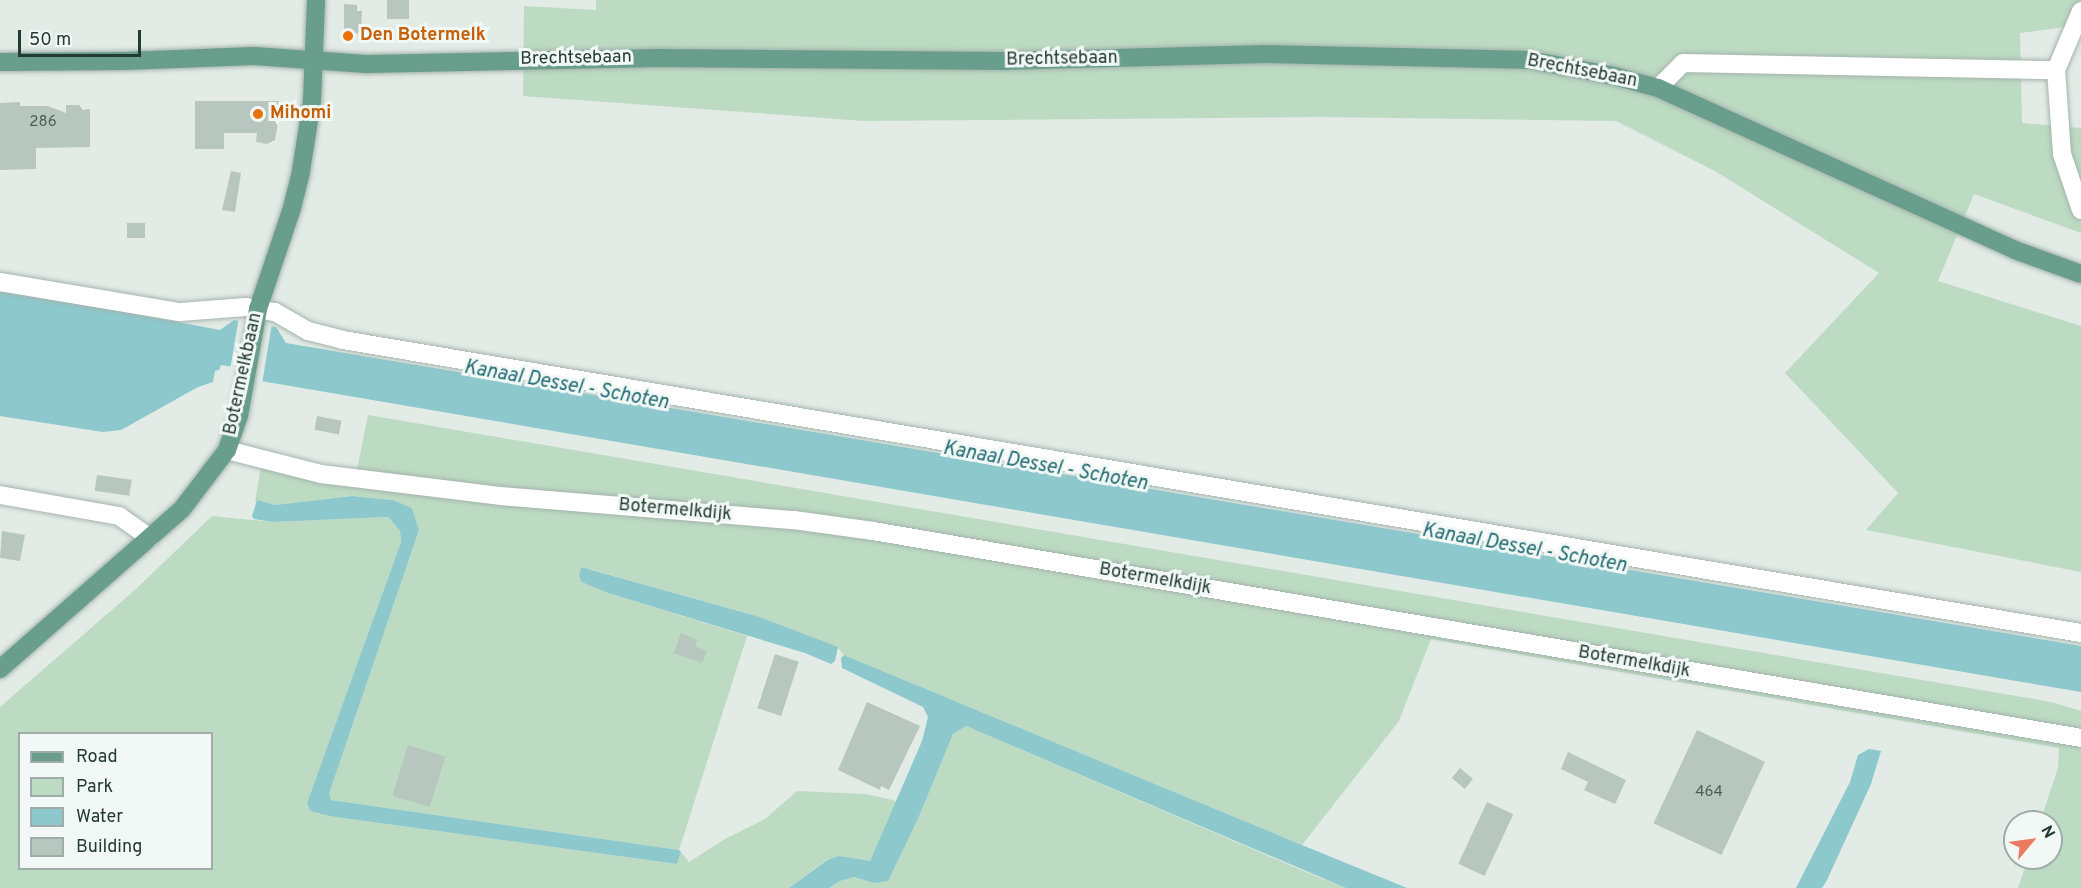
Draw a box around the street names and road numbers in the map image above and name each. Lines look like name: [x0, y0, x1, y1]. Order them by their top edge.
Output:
street label: Brechtsebaan: [520, 47, 632, 71]
street label: Brechtsebaan: [1006, 48, 1118, 72]
street label: Brechtsebaan: [1525, 51, 1639, 93]
street label: Botermelkbaan: [220, 311, 268, 437]
street label: Botermelkdijk: [618, 495, 732, 527]
street label: Botermelkdijk: [1097, 560, 1213, 600]
street label: Botermelkdijk: [1576, 643, 1692, 683]

